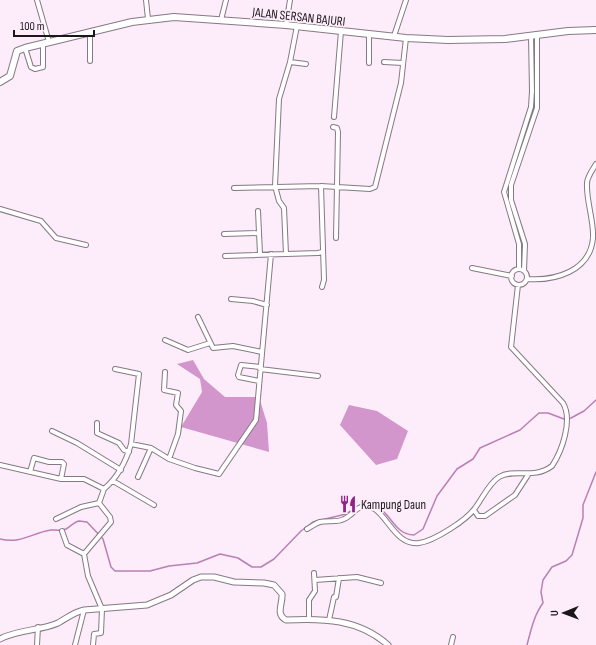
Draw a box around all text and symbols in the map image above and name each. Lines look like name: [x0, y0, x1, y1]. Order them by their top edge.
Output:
street label: JALAN SERSAN BAJURI: [251, 4, 346, 30]
scale bar: [14, 12, 94, 38]
text: 100 m: [20, 19, 45, 34]
restaurant icon: Kampung Daun: [338, 494, 358, 514]
place label: Kampung Daun: [361, 497, 426, 513]
north arrow: [544, 593, 584, 633]
text: U: [548, 610, 561, 616]

